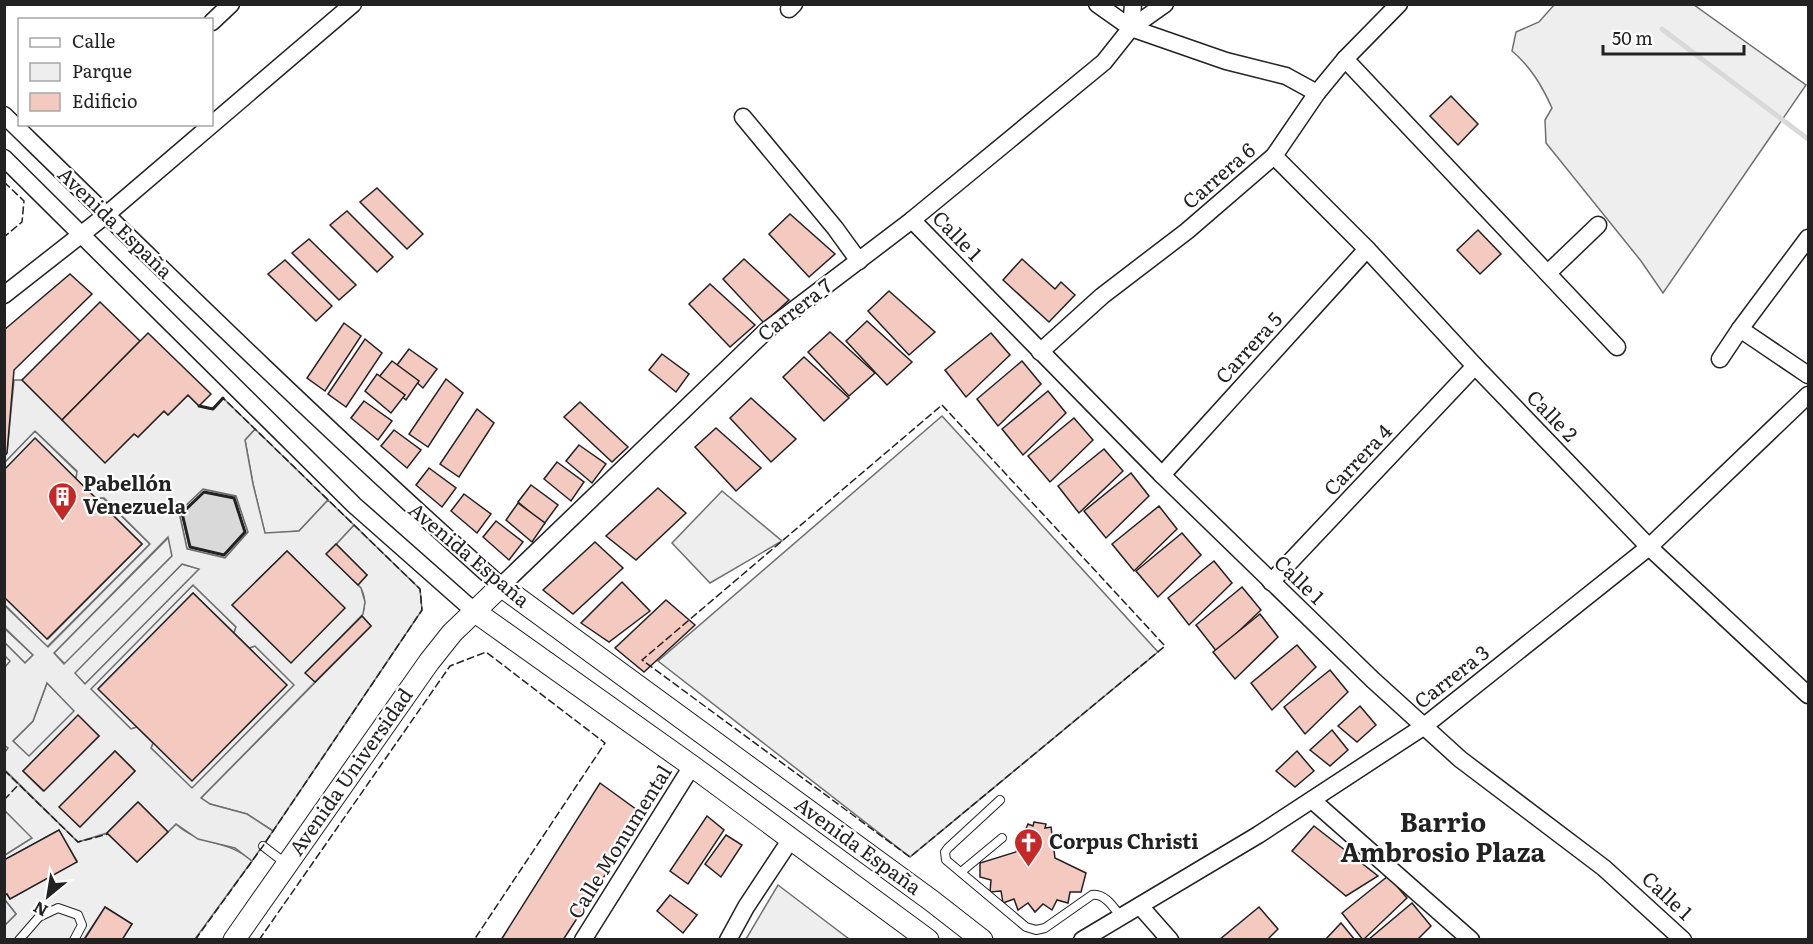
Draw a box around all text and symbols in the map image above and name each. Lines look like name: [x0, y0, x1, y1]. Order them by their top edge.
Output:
legend: [18, 18, 213, 126]
scale bar: [1603, 18, 1744, 56]
text: 50 m: [1612, 24, 1653, 51]
text: Calle: [72, 27, 115, 54]
text: Parque: [72, 57, 132, 84]
text: Edificio: [72, 87, 138, 114]
street label: Carrera 6: [1175, 134, 1261, 215]
street label: Avenida España: [52, 159, 181, 285]
street label: Calle 1: [927, 203, 990, 267]
street label: Carrera 7: [750, 270, 838, 347]
street label: Carrera 5: [1207, 304, 1288, 389]
street label: Calle 2: [1521, 382, 1586, 447]
street label: Carrera 4: [1315, 416, 1398, 501]
place label: Pabellón Venezuela: [83, 467, 187, 520]
building icon: Pabellón Venezuela: [46, 480, 78, 522]
street label: Avenida España: [403, 494, 538, 613]
street label: Calle 1: [1268, 547, 1332, 610]
street label: Carrera 3: [1407, 636, 1495, 714]
street label: Avenida Universidad: [280, 681, 419, 861]
street label: Calle Monumental: [559, 758, 678, 924]
street label: Avenida España: [790, 788, 929, 901]
district label: Barrio Ambrosio Plaza: [1340, 801, 1546, 870]
place label: Corpus Christi: [1049, 825, 1198, 855]
church icon: Corpus Christi: [1012, 826, 1044, 868]
street label: Calle 1: [1636, 863, 1701, 926]
north arrow: [18, 866, 78, 926]
text: N: [28, 896, 52, 924]

